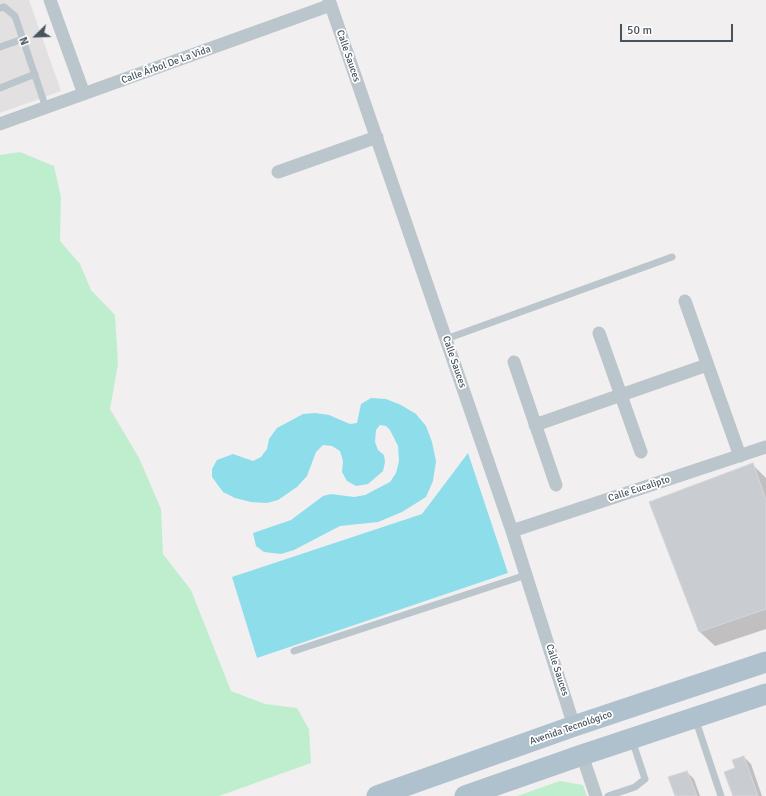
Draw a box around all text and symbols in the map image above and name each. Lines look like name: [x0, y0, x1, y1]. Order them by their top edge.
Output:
north arrow: [16, 16, 56, 56]
scale bar: [622, 16, 735, 42]
text: 50 m: [627, 23, 652, 38]
street label: Calle Sauces: [334, 29, 362, 83]
text: N: [17, 35, 32, 47]
street label: Calle Árbol De La Vida: [120, 43, 212, 87]
street label: Calle Sauces: [440, 335, 468, 389]
street label: Calle Eucalipto: [607, 473, 671, 505]
street label: Calle Sauces: [543, 642, 571, 698]
street label: Avenida Tecnológico: [528, 708, 614, 748]

